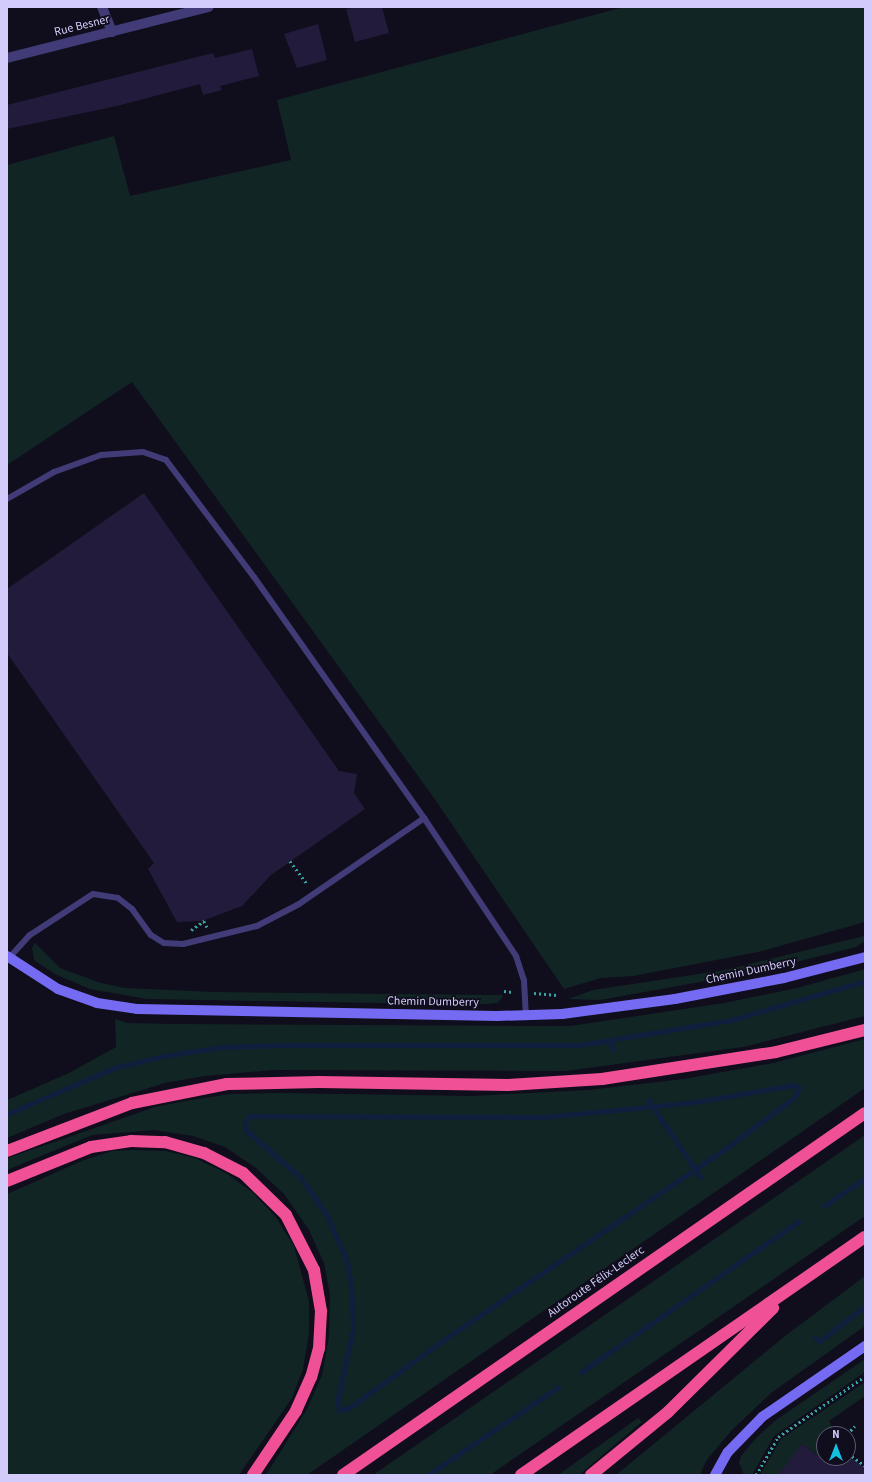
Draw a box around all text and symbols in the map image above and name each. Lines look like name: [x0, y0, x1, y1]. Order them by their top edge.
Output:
street label: Rue Besner: [53, 12, 111, 40]
street label: Chemin Dumberry: [705, 954, 797, 988]
street label: Chemin Dumberry: [387, 994, 479, 1010]
street label: Autoroute Félix-Leclerc: [545, 1243, 647, 1321]
north arrow: [816, 1426, 856, 1466]
text: N: [832, 1427, 840, 1442]

